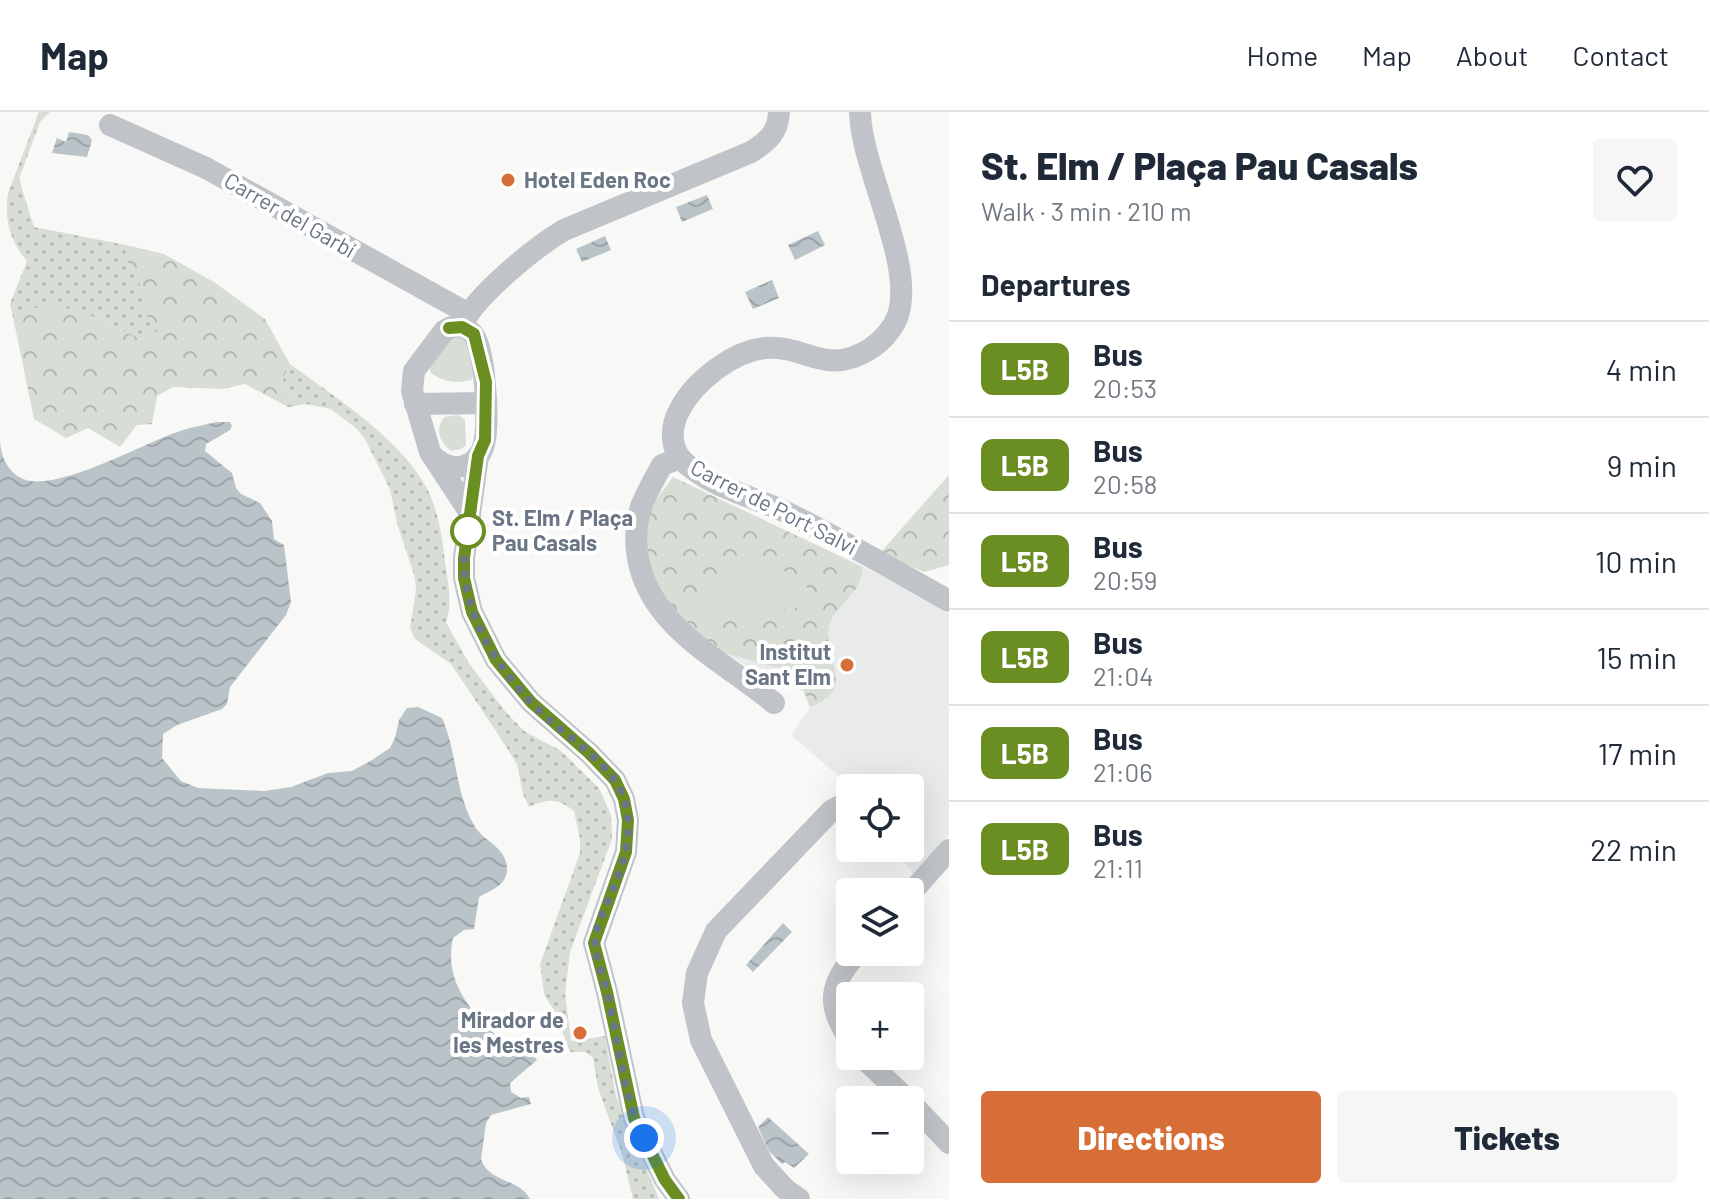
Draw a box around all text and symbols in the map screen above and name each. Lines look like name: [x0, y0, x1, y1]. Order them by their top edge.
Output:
text: Map: [40, 32, 109, 78]
text: Home: [1247, 38, 1318, 72]
text: Map: [1362, 38, 1412, 72]
text: About: [1456, 38, 1528, 72]
text: Contact: [1572, 38, 1669, 72]
button: heart: [1593, 138, 1677, 222]
text: St. Elm / Plaça Pau Casals: [981, 142, 1418, 188]
street label: Carrer del Garbí: [220, 166, 361, 262]
place label: Hotel Eden Roc: [524, 166, 671, 192]
marker: Hotel Eden Roc: [499, 171, 517, 189]
text: Walk · 3 min · 210 m: [981, 195, 1191, 226]
text: Departures: [981, 266, 1131, 302]
text: Bus: [1093, 336, 1143, 372]
text: 4 min: [1606, 351, 1677, 387]
text: L5B: [1001, 352, 1049, 386]
text: 20:53: [1093, 372, 1157, 403]
text: Bus: [1093, 432, 1143, 468]
text: 9 min: [1607, 447, 1677, 483]
text: L5B: [1001, 448, 1049, 482]
street label: Carrer de Port Salvi: [687, 453, 862, 559]
text: 20:58: [1093, 468, 1157, 499]
place label: St. Elm / Plaça Pau Casals: [492, 504, 633, 555]
marker: St. Elm / Plaça Pau Casals: [451, 514, 485, 548]
text: Bus: [1093, 528, 1143, 564]
text: 10 min: [1595, 543, 1677, 579]
text: L5B: [1001, 544, 1049, 578]
text: 20:59: [1093, 564, 1157, 595]
text: Bus: [1093, 624, 1143, 660]
place label: Institut Sant Elm: [745, 638, 831, 689]
text: 15 min: [1596, 639, 1677, 675]
text: L5B: [1001, 640, 1049, 674]
marker: Institut Sant Elm: [838, 656, 856, 674]
text: 21:04: [1093, 660, 1154, 691]
text: Bus: [1093, 720, 1143, 756]
text: 17 min: [1598, 735, 1677, 771]
text: L5B: [1001, 736, 1049, 770]
text: 21:06: [1093, 756, 1153, 787]
map controls: [836, 774, 924, 1174]
button: locate: [836, 774, 924, 862]
text: Bus: [1093, 816, 1143, 852]
text: 22 min: [1590, 831, 1677, 867]
text: L5B: [1001, 832, 1049, 866]
text: 21:11: [1093, 852, 1143, 883]
button: layers: [836, 878, 924, 966]
button: +: [836, 982, 924, 1070]
place label: Mirador de les Mestres: [453, 1006, 564, 1057]
marker: Mirador de les Mestres: [571, 1024, 589, 1042]
button: −: [836, 1086, 924, 1174]
button: Directions: [981, 1091, 1321, 1183]
button: Tickets: [1337, 1091, 1677, 1183]
your location: [624, 1118, 664, 1158]

